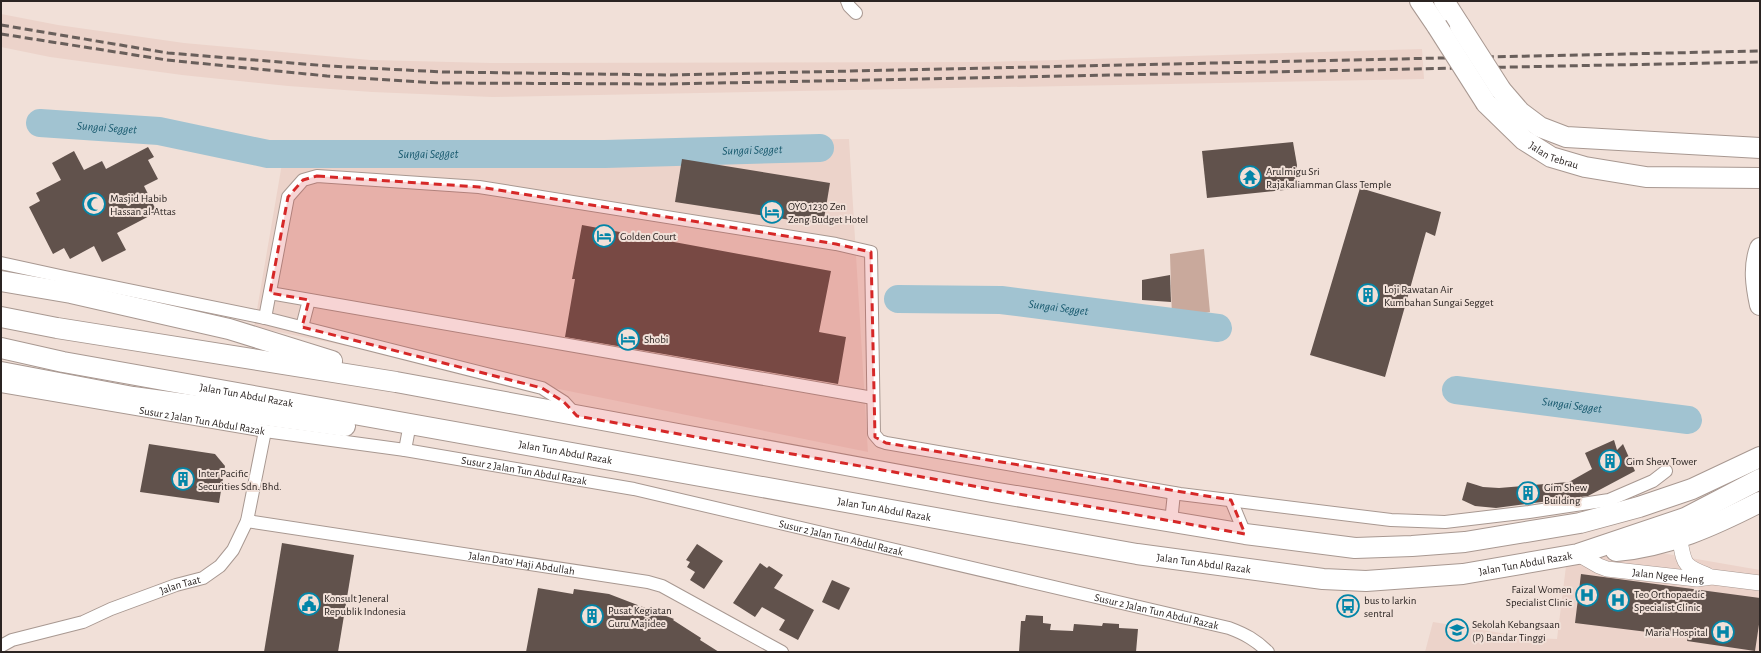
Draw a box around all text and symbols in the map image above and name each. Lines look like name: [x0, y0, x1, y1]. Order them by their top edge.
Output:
water label: Sungai Segget: [76, 119, 137, 136]
street label: Jalan Tebrau: [1527, 139, 1580, 170]
water label: Sungai Segget: [722, 143, 783, 157]
water label: Sungai Segget: [398, 148, 459, 160]
temple icon: Arulmigu Sri Rajakaliamman Glass Temple: [1237, 164, 1263, 190]
place label: Arulmigu Sri Rajakaliamman Glass Temple: [1266, 166, 1391, 190]
mosque icon: Masjid Habib Hassan al-Attas: [81, 191, 107, 217]
place label: Masjid Habib Hassan al-Attas: [110, 193, 176, 217]
hotel icon: OYO 1230 Zen Zeng Budget Hotel: [759, 199, 785, 225]
place label: OYO 1230 Zen Zeng Budget Hotel: [788, 201, 868, 225]
hotel icon: Golden Court: [591, 223, 617, 249]
place label: Golden Court: [620, 231, 677, 242]
building icon: Loji Rawatan Air Kumbahan Sungai Segget: [1355, 282, 1381, 308]
place label: Loji Rawatan Air Kumbahan Sungai Segget: [1384, 284, 1494, 308]
water label: Sungai Segget: [1028, 298, 1089, 317]
hotel icon: Shobi: [615, 326, 641, 352]
place label: Shobi: [644, 334, 669, 345]
street label: Jalan Tun Abdul Razak: [199, 381, 294, 409]
water label: Sungai Segget: [1541, 395, 1603, 415]
street label: Susur 2 Jalan Tun Abdul Razak: [138, 404, 266, 436]
street label: Jalan Tun Abdul Razak: [518, 438, 613, 466]
building icon: Gim Shew Tower: [1597, 448, 1623, 474]
street label: Susur 2 Jalan Tun Abdul Razak: [461, 454, 588, 486]
place label: Gim Shew Tower: [1626, 456, 1697, 467]
building icon: Inter Pacific Securities Sdn. Bhd.: [170, 466, 196, 492]
place label: Inter Pacific Securities Sdn. Bhd.: [198, 468, 282, 492]
building icon: Gim Shew Building: [1515, 480, 1541, 506]
place label: Gim Shew Building: [1544, 482, 1588, 506]
street label: Jalan Tun Abdul Razak: [837, 495, 932, 523]
street label: Susur 2 Jalan Tun Abdul Razak: [778, 518, 904, 557]
street label: Jalan Dato' Haji Abdullah: [468, 549, 576, 576]
street label: Jalan Tun Abdul Razak: [1478, 550, 1573, 577]
street label: Jalan Tun Abdul Razak: [1156, 551, 1251, 575]
street label: Jalan Ngee Heng: [1632, 566, 1705, 585]
street label: Jalan Taat: [158, 573, 202, 596]
hospital icon: Faizal Women Specialist Clinic: [1574, 582, 1600, 608]
place label: Faizal Women Specialist Clinic: [1506, 584, 1573, 608]
hospital icon: Teo Orthopaedic Specialist Clinic: [1605, 587, 1631, 613]
place label: Teo Orthopaedic Specialist Clinic: [1634, 589, 1705, 613]
public building icon: Konsult Jeneral Republik Indonesia: [296, 591, 322, 617]
street label: Susur 2 Jalan Tun Abdul Razak: [1093, 591, 1220, 631]
place label: Konsult Jeneral Republik Indonesia: [324, 593, 406, 617]
bus stop icon: bus to larkin sentral: [1335, 593, 1361, 619]
place label: bus to larkin sentral: [1364, 595, 1416, 619]
building icon: Pusat Kegiatan Guru Majidee: [579, 603, 605, 629]
place label: Pusat Kegiatan Guru Majidee: [608, 605, 672, 629]
school or university icon: Sekolah Kebangsaan (P) Bandar Tinggi: [1444, 617, 1470, 643]
place label: Sekolah Kebangsaan (P) Bandar Tinggi: [1472, 619, 1560, 643]
hospital icon: Maria Hospital: [1710, 619, 1736, 645]
place label: Maria Hospital: [1645, 627, 1708, 638]

